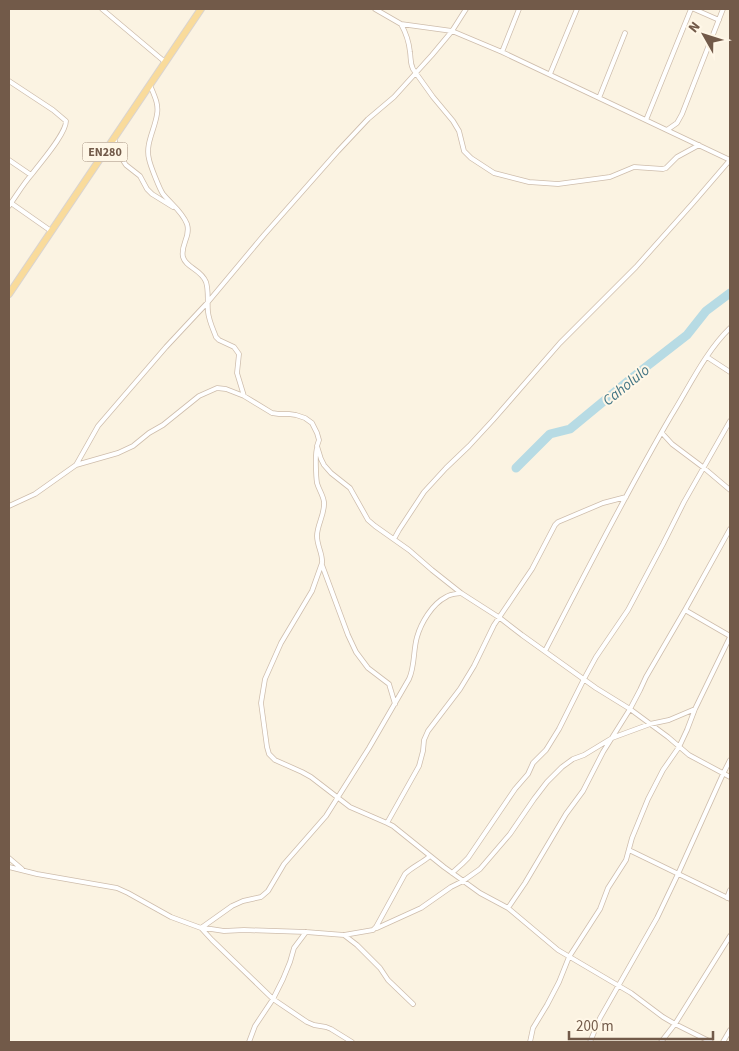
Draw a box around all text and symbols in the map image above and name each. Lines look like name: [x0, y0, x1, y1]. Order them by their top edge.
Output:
north arrow: [679, 10, 729, 60]
text: N: [684, 18, 705, 37]
road number: EN280: [82, 142, 128, 162]
water label: Caholulo: [598, 360, 654, 411]
scale bar: [569, 1008, 713, 1040]
text: 200 m: [576, 1016, 614, 1037]

